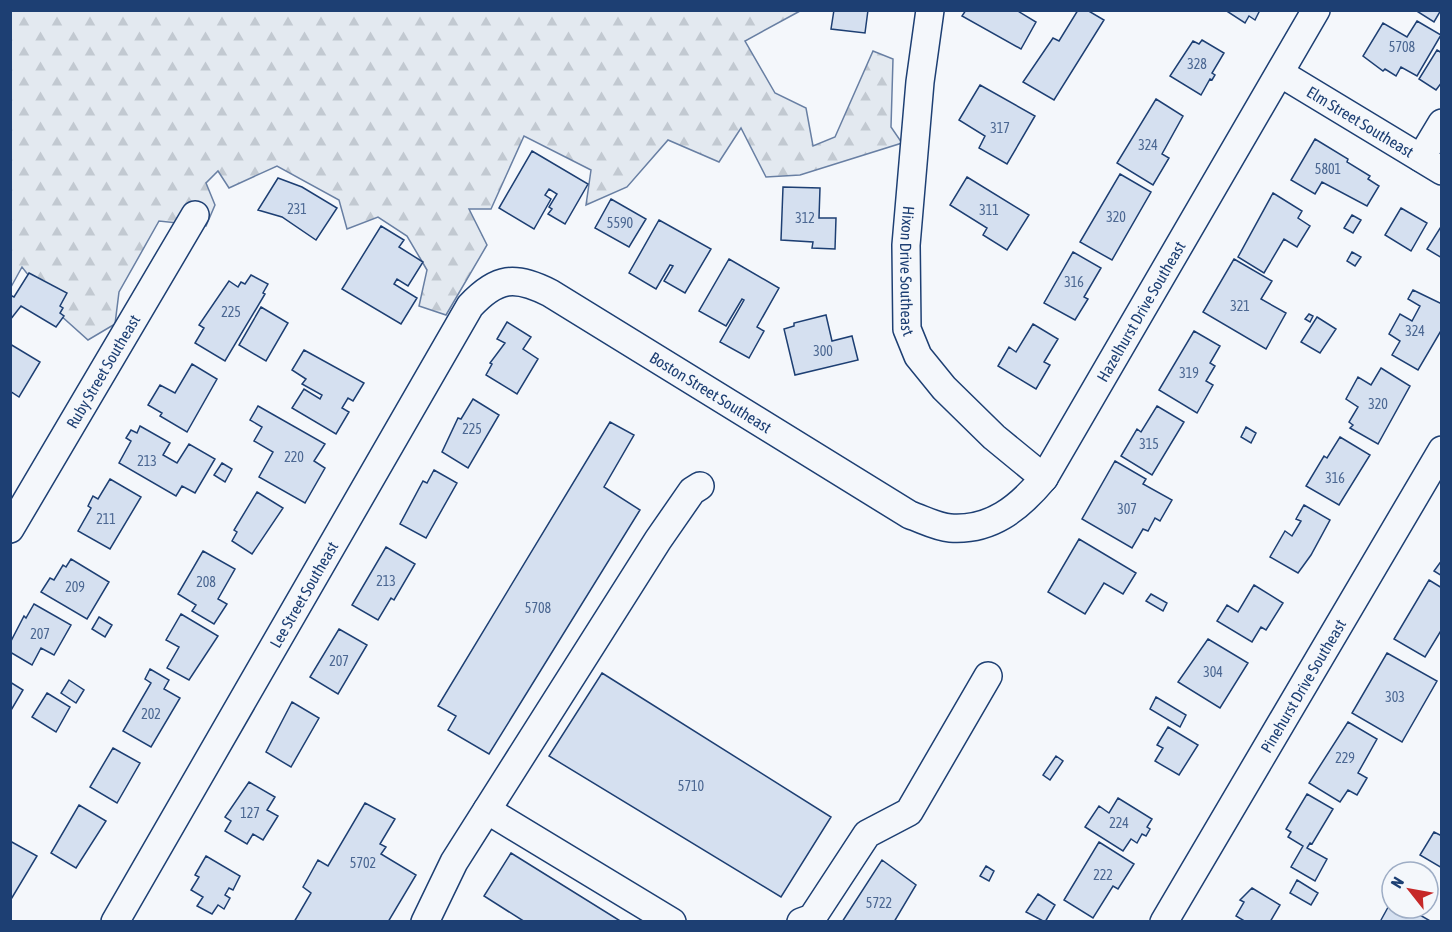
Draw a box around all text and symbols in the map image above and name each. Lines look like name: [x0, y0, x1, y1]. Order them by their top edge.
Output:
house number: 5708: [1389, 39, 1416, 55]
house number: 328: [1187, 56, 1207, 72]
street label: Elm Street Southeast: [1304, 83, 1417, 161]
house number: 317: [990, 120, 1010, 136]
house number: 324: [1138, 137, 1158, 153]
house number: 5801: [1315, 161, 1341, 177]
house number: 231: [287, 201, 307, 217]
house number: 311: [979, 202, 999, 218]
street label: Hixon Drive Southeast: [897, 205, 918, 339]
house number: 320: [1106, 209, 1126, 225]
house number: 312: [795, 210, 815, 226]
house number: 5590: [607, 215, 634, 231]
street label: Hazelhurst Drive Southeast: [1093, 238, 1189, 385]
house number: 316: [1064, 274, 1084, 290]
house number: 321: [1230, 298, 1250, 314]
house number: 225: [221, 304, 241, 320]
street label: Ruby Street Southeast: [62, 311, 144, 431]
house number: 324: [1405, 323, 1425, 339]
house number: 300: [813, 343, 833, 359]
street label: Boston Street Southeast: [647, 348, 775, 437]
house number: 319: [1179, 365, 1199, 381]
house number: 320: [1368, 396, 1388, 412]
house number: 225: [462, 421, 482, 437]
house number: 315: [1139, 436, 1159, 452]
house number: 220: [284, 449, 304, 465]
house number: 213: [137, 453, 157, 469]
house number: 316: [1325, 470, 1345, 486]
house number: 307: [1117, 501, 1137, 517]
house number: 211: [96, 511, 116, 527]
street label: Lee Street Southeast: [266, 538, 342, 651]
house number: 213: [376, 573, 396, 589]
house number: 208: [196, 574, 216, 590]
house number: 209: [65, 579, 85, 595]
house number: 5708: [525, 600, 552, 616]
street label: Pinehurst Drive Southeast: [1257, 616, 1349, 756]
house number: 207: [30, 626, 50, 642]
house number: 207: [329, 653, 349, 669]
house number: 304: [1203, 664, 1223, 680]
house number: 303: [1385, 689, 1405, 705]
house number: 202: [141, 706, 161, 722]
house number: 229: [1335, 750, 1355, 766]
house number: 5710: [678, 778, 705, 794]
house number: 127: [240, 805, 260, 821]
house number: 224: [1109, 815, 1129, 831]
house number: 5702: [350, 855, 376, 871]
north arrow: [1380, 860, 1440, 920]
house number: 222: [1093, 867, 1113, 883]
text: N: [1387, 874, 1407, 891]
house number: 5722: [866, 895, 892, 911]

